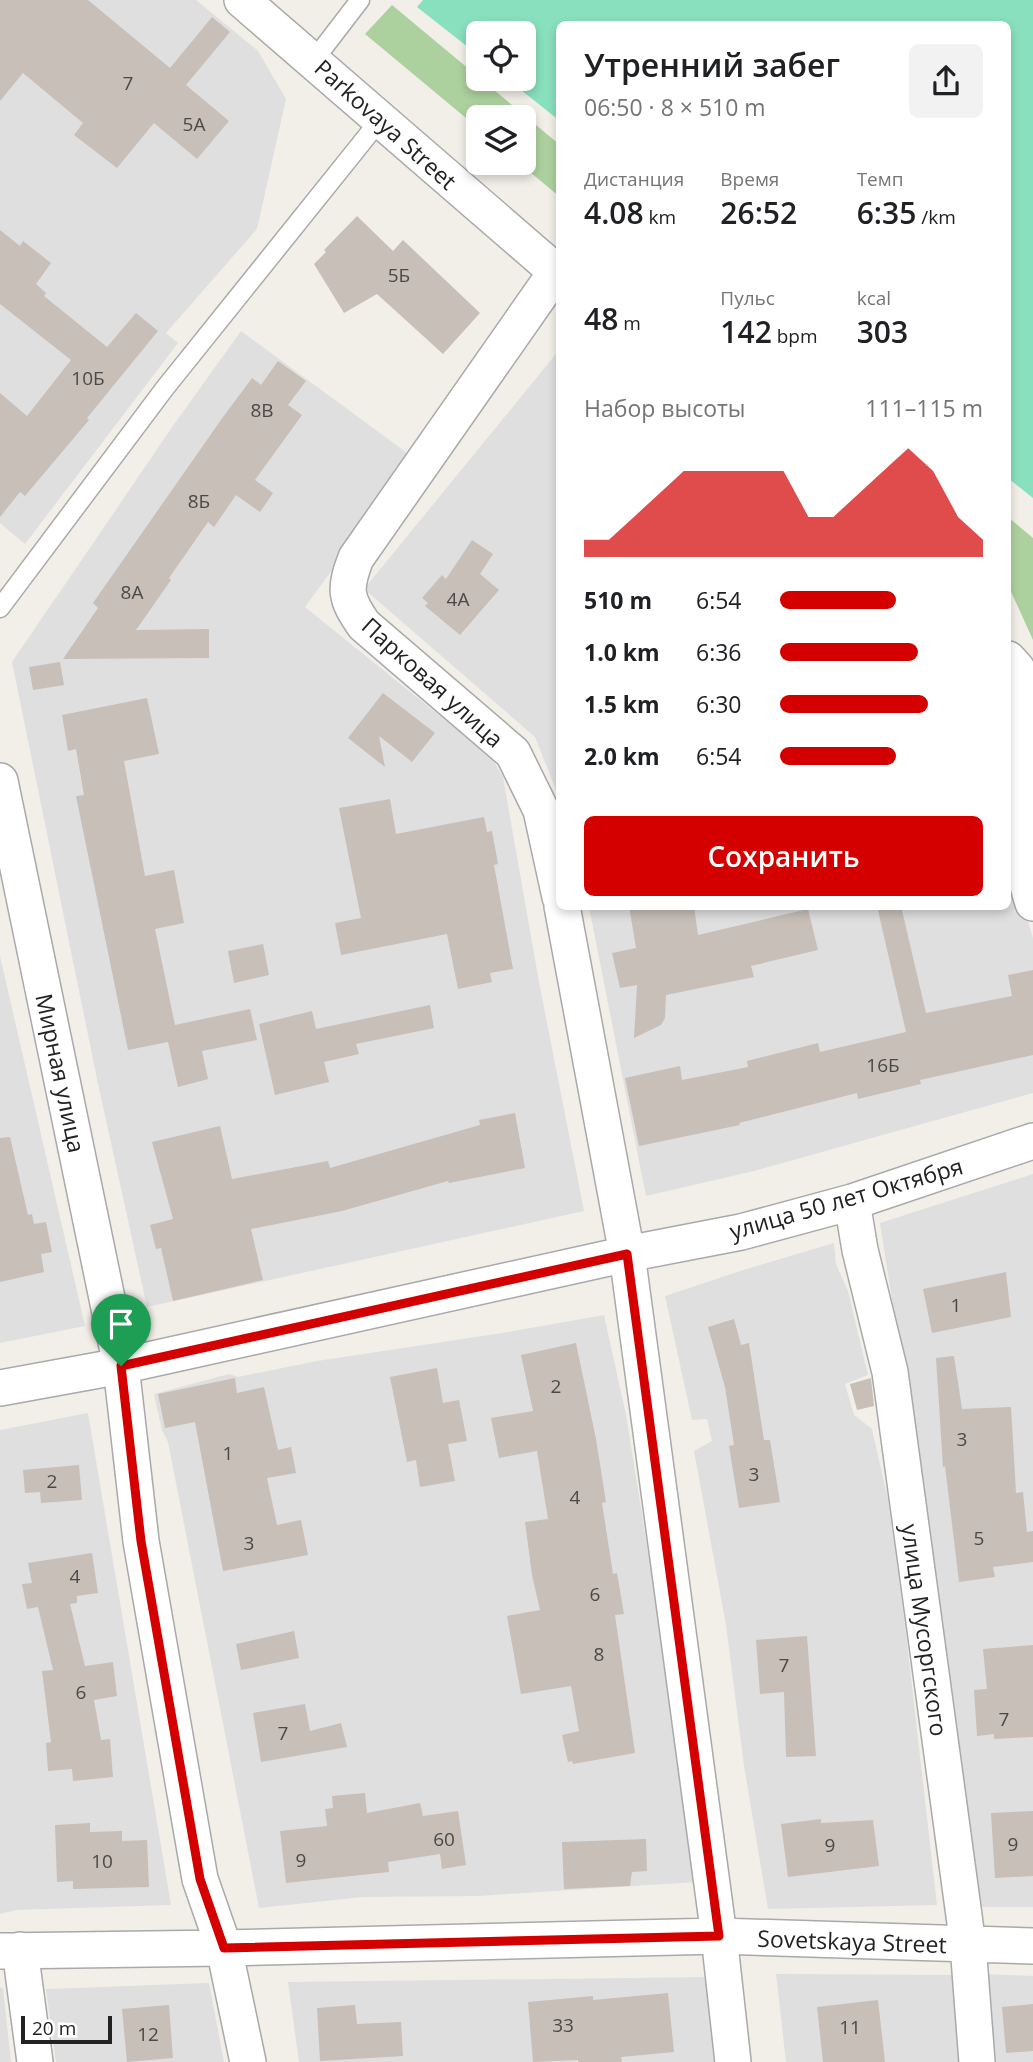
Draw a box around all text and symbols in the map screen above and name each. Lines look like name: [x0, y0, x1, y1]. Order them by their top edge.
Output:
map controls: [466, 21, 536, 175]
button: locate: [466, 21, 536, 91]
text: Утренний забег: [584, 43, 840, 86]
button: share: [909, 44, 983, 118]
street label: Parkovaya Street: [308, 52, 464, 196]
house number: 7: [123, 70, 133, 96]
text: 06:50 · 8 × 510 m: [584, 91, 766, 123]
button: layers: [466, 105, 536, 175]
house number: 5А: [183, 111, 205, 137]
text: Дистанция: [584, 166, 684, 192]
text: Время: [720, 166, 779, 192]
text: Темп: [857, 166, 904, 192]
text: 4.08: [584, 192, 644, 233]
text: 26:52: [720, 192, 797, 233]
text: 6:35: [857, 192, 916, 233]
text: km: [644, 204, 676, 230]
text: /km: [916, 204, 956, 230]
house number: 5Б: [388, 262, 410, 288]
text: Пульс: [720, 285, 775, 311]
text: kcal: [857, 285, 891, 311]
text: 48: [584, 298, 618, 339]
text: m: [618, 310, 641, 336]
text: 142: [720, 311, 772, 352]
text: 303: [857, 311, 908, 352]
text: bpm: [772, 323, 818, 349]
house number: 10Б: [71, 365, 105, 391]
text: Набор высоты: [584, 392, 746, 424]
text: 111–115 m: [865, 392, 983, 424]
house number: 8В: [250, 397, 274, 423]
house number: 8Б: [188, 488, 210, 514]
house number: 8А: [121, 579, 143, 605]
text: 510 m: [584, 584, 652, 616]
text: 6:54: [696, 584, 742, 616]
house number: 4А: [447, 586, 469, 612]
street label: Парковая улица: [355, 610, 511, 754]
text: 1.0 km: [584, 636, 660, 668]
text: 6:36: [696, 636, 742, 668]
text: 1.5 km: [584, 688, 660, 720]
text: 6:30: [696, 688, 742, 720]
text: 2.0 km: [584, 740, 660, 772]
text: 6:54: [696, 740, 742, 772]
button: Сохранить: [584, 816, 983, 896]
street label: Мирная улица: [29, 990, 93, 1156]
house number: 16Б: [866, 1052, 900, 1078]
street label: улица 50 лет Октября: [726, 1149, 966, 1247]
house number: 1: [951, 1292, 961, 1318]
pin: [91, 1294, 151, 1366]
icon: arrive: [102, 1305, 140, 1343]
house number: 2: [551, 1373, 561, 1399]
house number: 3: [957, 1426, 967, 1452]
house number: 1: [223, 1440, 233, 1466]
house number: 3: [749, 1461, 759, 1487]
house number: 2: [47, 1468, 57, 1494]
house number: 4: [570, 1484, 581, 1510]
street label: улица Мусоргского: [894, 1522, 956, 1738]
house number: 5: [974, 1525, 984, 1551]
house number: 3: [244, 1530, 254, 1556]
house number: 4: [70, 1563, 81, 1589]
house number: 6: [590, 1581, 600, 1607]
house number: 8: [594, 1641, 604, 1667]
house number: 7: [779, 1652, 789, 1678]
house number: 6: [76, 1679, 86, 1705]
house number: 7: [999, 1706, 1009, 1732]
house number: 7: [278, 1720, 288, 1746]
house number: 60: [433, 1826, 455, 1852]
house number: 9: [1008, 1831, 1018, 1857]
house number: 9: [825, 1832, 835, 1858]
house number: 9: [296, 1847, 306, 1873]
house number: 10: [91, 1848, 113, 1874]
street label: Sovetskaya Street: [757, 1922, 947, 1960]
house number: 33: [552, 2012, 574, 2038]
scale bar: [21, 2013, 112, 2045]
house number: 11: [839, 2014, 861, 2040]
text: 20 m: [32, 2015, 76, 2041]
house number: 12: [137, 2021, 159, 2047]

